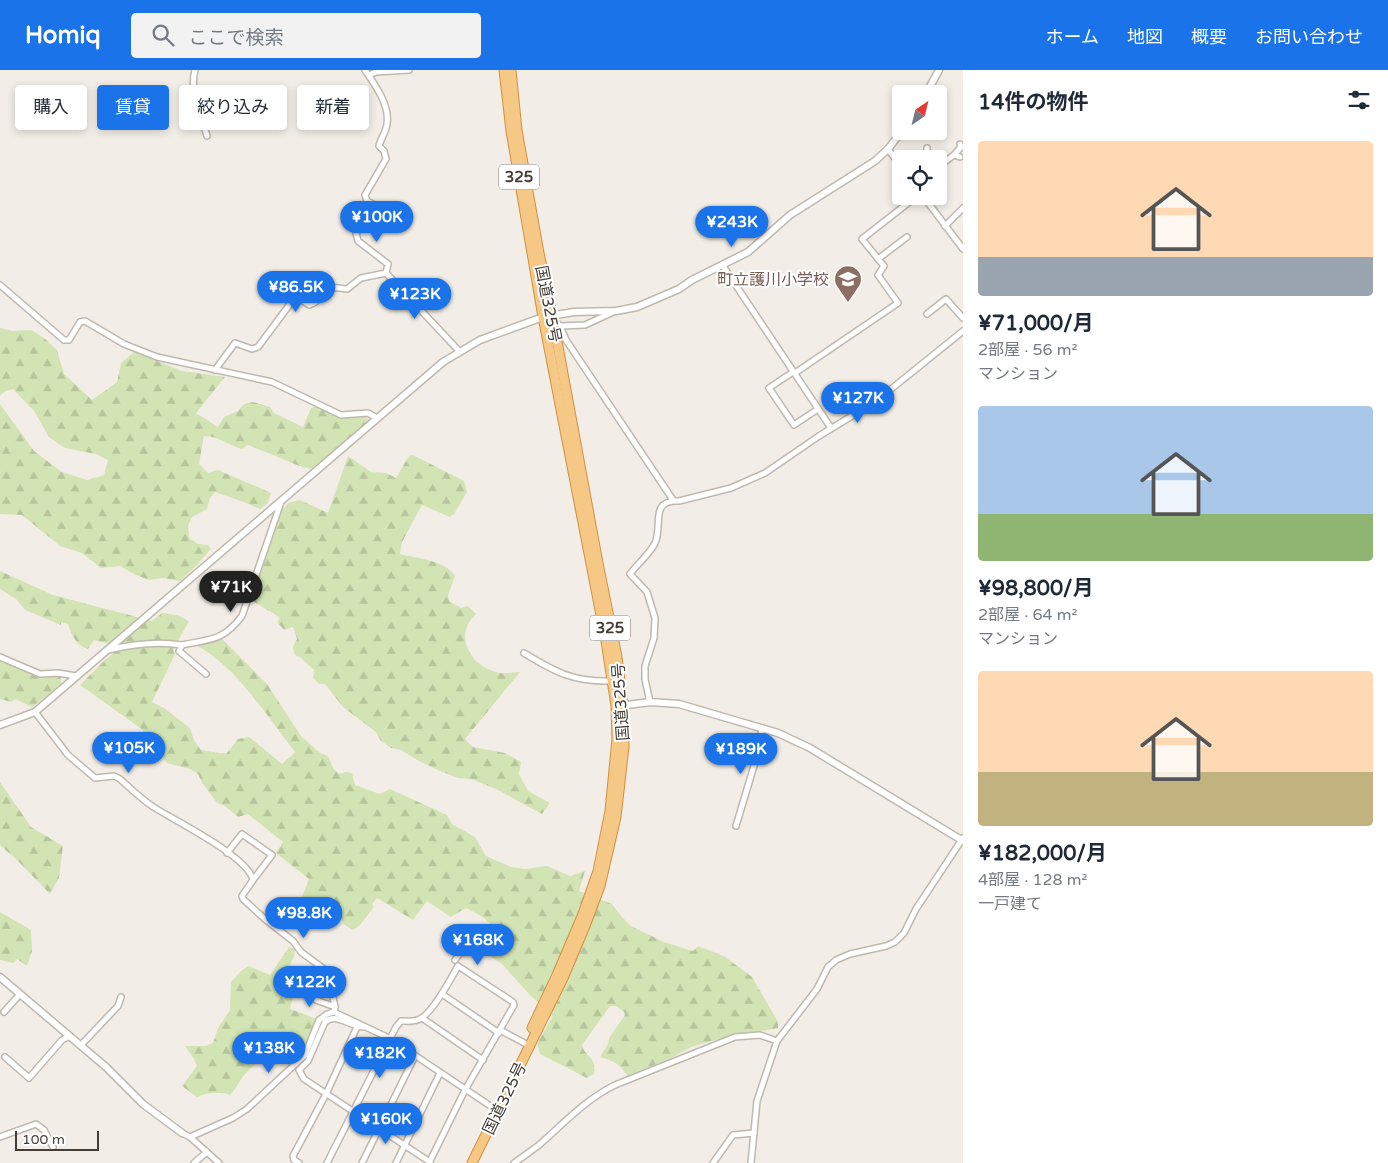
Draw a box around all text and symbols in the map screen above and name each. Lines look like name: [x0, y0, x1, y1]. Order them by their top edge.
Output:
search box: [131, 13, 481, 58]
text: Homiq: [25, 21, 101, 50]
icon: search: [149, 21, 177, 49]
text: ホーム: [1046, 26, 1099, 48]
text: 地図: [1127, 26, 1163, 48]
text: 概要: [1191, 26, 1227, 48]
text: お問い合わせ: [1255, 26, 1363, 48]
text: ここで検索: [189, 27, 284, 49]
chip: 購入: [15, 85, 87, 130]
chip: 賃貸: [97, 85, 169, 130]
chip: 絞り込み: [179, 85, 287, 130]
chip: 新着: [297, 85, 369, 130]
north arrow: [892, 85, 948, 140]
map controls: [892, 85, 947, 205]
icon: filters: [1345, 86, 1373, 114]
text: 14件の物件: [978, 90, 1088, 115]
button: locate: [892, 150, 947, 205]
road number: 325: [499, 164, 539, 190]
icon: home: [1131, 174, 1221, 264]
pin: ¥100K: [342, 200, 412, 243]
pin: ¥243K: [697, 206, 767, 248]
text: ¥100K: [351, 207, 403, 227]
text: ¥243K: [706, 212, 758, 232]
street label: 国道325号: [531, 264, 565, 344]
school or university icon: 町立護川小学校: [833, 264, 863, 303]
pin: ¥86.5K: [255, 270, 337, 313]
place label: 町立護川小学校: [717, 270, 829, 290]
text: ¥86.5K: [268, 277, 324, 297]
pin: ¥123K: [380, 278, 450, 320]
text: ¥123K: [389, 284, 441, 304]
text: ¥71,000/月: [978, 311, 1094, 336]
text: 2部屋 · 56 m²: [978, 340, 1077, 360]
text: マンション: [978, 364, 1058, 384]
pin: ¥127K: [823, 382, 893, 424]
text: ¥127K: [832, 388, 884, 408]
icon: home: [1131, 439, 1221, 529]
pin: ¥71K: [201, 570, 261, 613]
text: ¥98,800/月: [978, 576, 1093, 601]
text: ¥71K: [210, 577, 252, 597]
text: 2部屋 · 64 m²: [978, 605, 1077, 625]
road number: 325: [590, 616, 630, 640]
text: マンション: [978, 629, 1058, 649]
street label: 国道325号: [608, 662, 634, 742]
icon: home: [1131, 704, 1221, 794]
pin: ¥105K: [94, 732, 164, 774]
pin: ¥189K: [706, 732, 776, 775]
text: ¥105K: [103, 738, 155, 758]
text: ¥189K: [715, 739, 767, 759]
text: ¥182,000/月: [978, 841, 1107, 866]
text: 4部屋 · 128 m²: [978, 870, 1087, 890]
text: 一戸建て: [978, 894, 1042, 914]
pin: ¥98.8K: [263, 896, 345, 939]
text: ¥98.8K: [276, 903, 332, 923]
pin: ¥168K: [443, 924, 513, 966]
text: ¥168K: [452, 930, 504, 950]
pin: ¥122K: [275, 966, 345, 1008]
text: ¥122K: [284, 972, 336, 992]
pin: ¥138K: [234, 1032, 304, 1074]
pin: ¥182K: [345, 1036, 415, 1079]
text: ¥138K: [243, 1038, 295, 1058]
text: ¥182K: [354, 1043, 406, 1063]
street label: 国道325号: [479, 1059, 531, 1138]
pin: ¥160K: [351, 1102, 421, 1145]
text: ¥160K: [360, 1109, 412, 1129]
scale bar: [15, 1128, 99, 1151]
text: 100 m: [22, 1131, 65, 1148]

